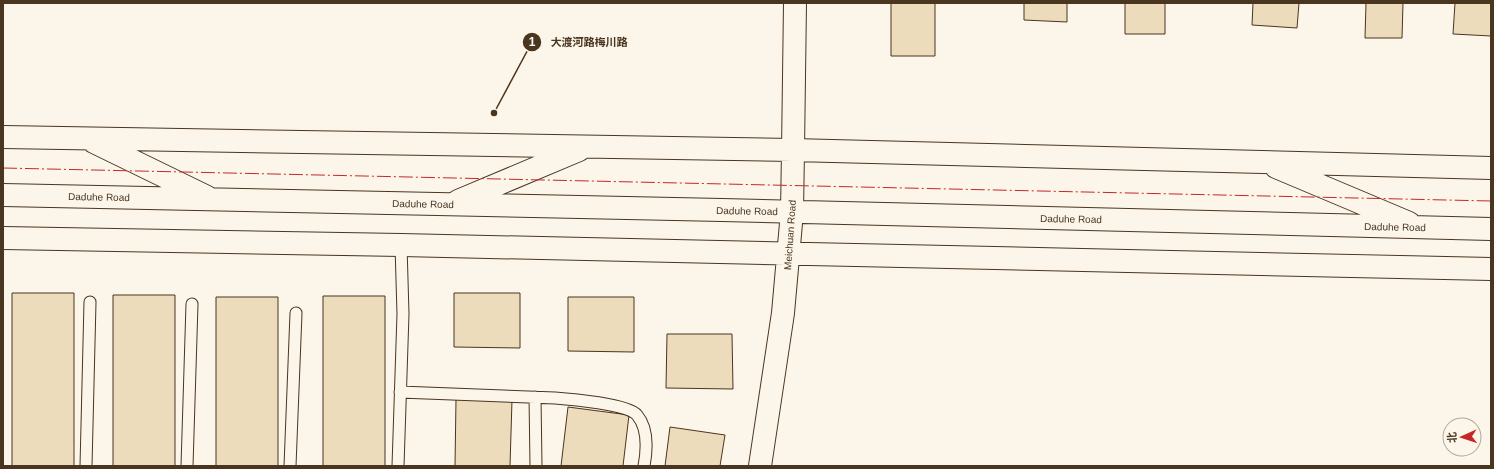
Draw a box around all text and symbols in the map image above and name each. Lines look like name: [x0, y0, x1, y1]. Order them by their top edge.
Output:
callout: 大渡河路梅川路: [522, 30, 635, 53]
text: 1: [529, 35, 536, 49]
text: 大渡河路梅川路: [551, 36, 628, 48]
street label: Daduhe Road: [68, 191, 130, 203]
street label: Daduhe Road: [392, 198, 454, 210]
street label: Meichuan Road: [782, 200, 798, 270]
street label: Daduhe Road: [716, 205, 778, 217]
street label: Daduhe Road: [1040, 213, 1102, 225]
street label: Daduhe Road: [1364, 221, 1426, 233]
north arrow: [1442, 417, 1482, 457]
text: 北: [1446, 432, 1458, 443]

